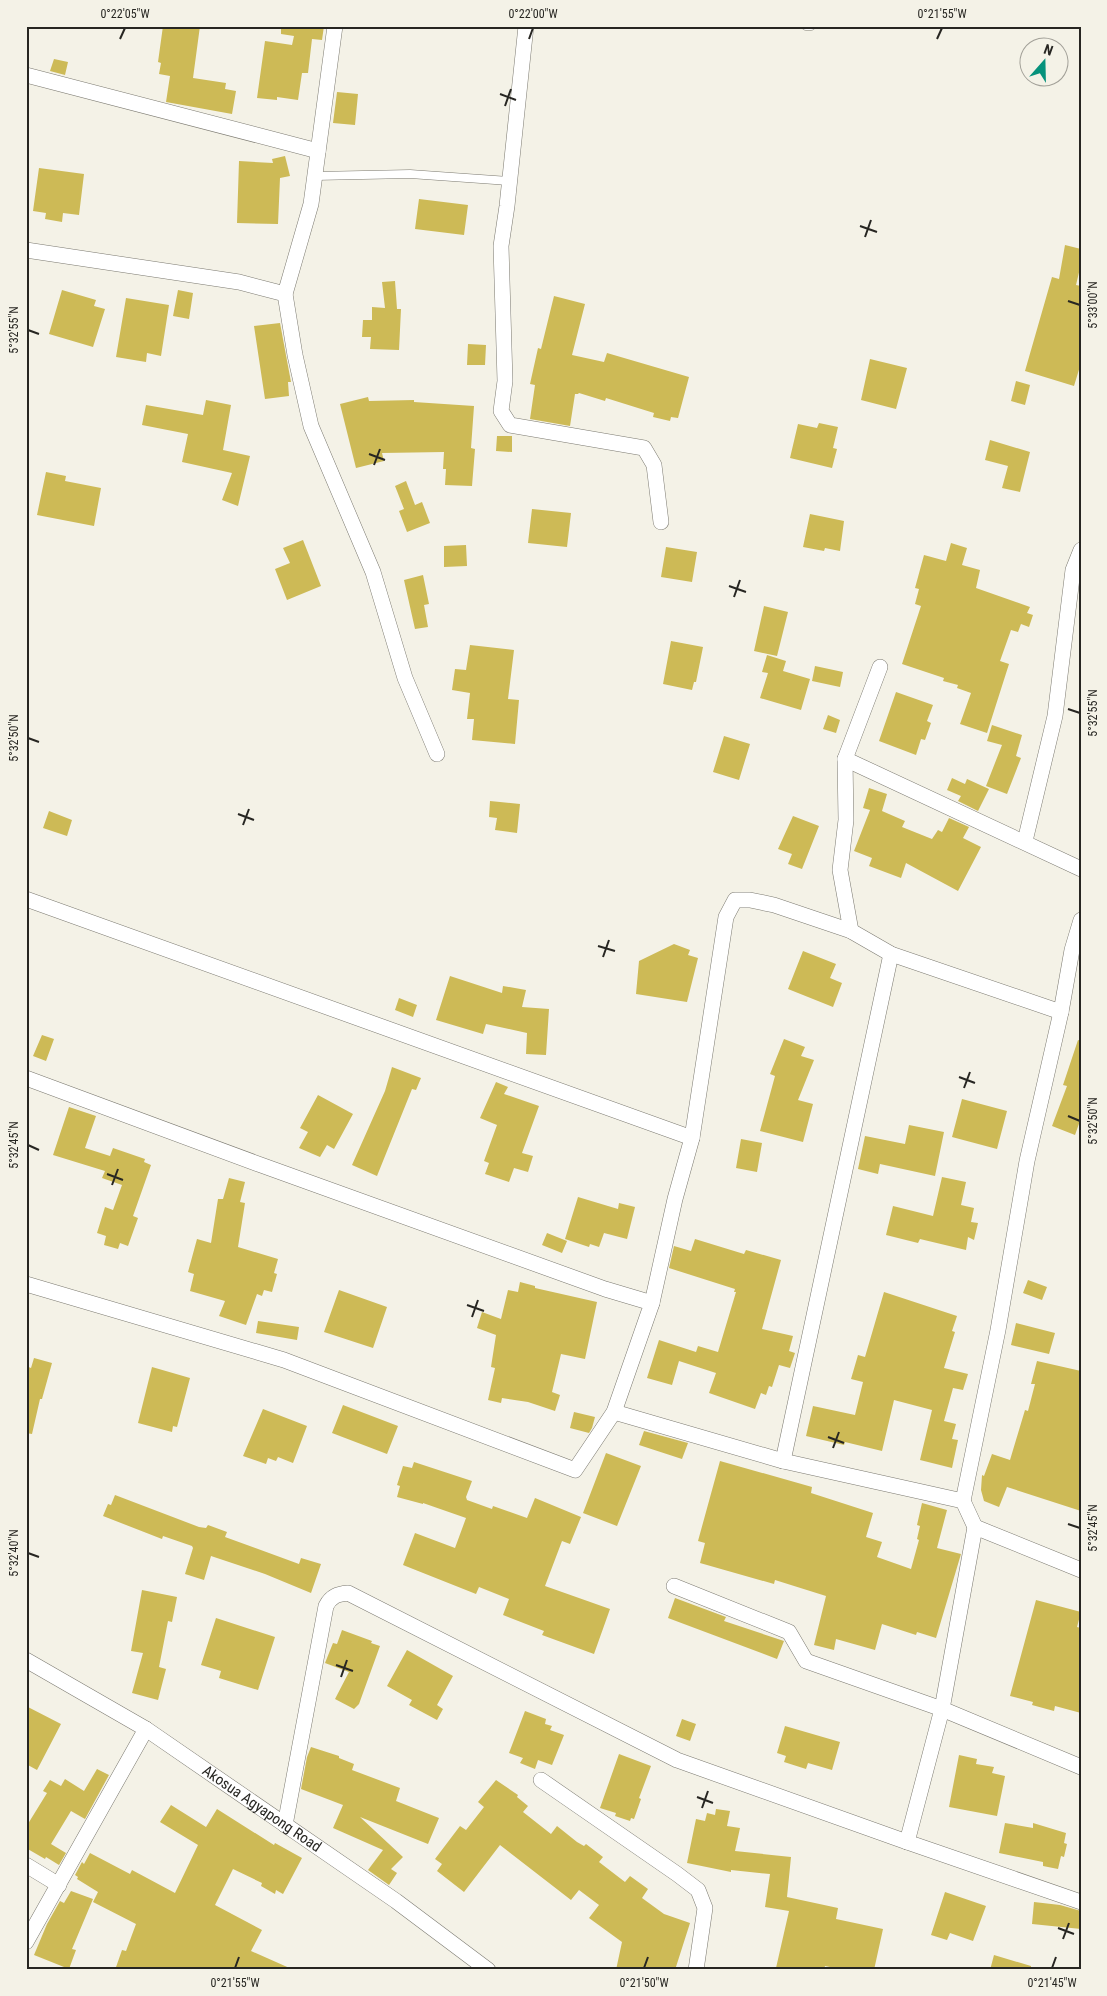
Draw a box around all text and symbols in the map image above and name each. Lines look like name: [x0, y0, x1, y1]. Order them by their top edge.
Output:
text: 0°22'05"W: [100, 7, 150, 21]
text: 0°22'00"W: [508, 7, 558, 21]
text: 0°21'55"W: [917, 7, 967, 21]
north arrow: [1020, 38, 1070, 88]
text: N: [1042, 41, 1055, 59]
text: 5°33'00"N: [1086, 281, 1100, 329]
text: 5°32'55"N: [7, 306, 21, 354]
text: 5°32'55"N: [1086, 689, 1100, 737]
text: 5°32'50"N: [7, 714, 21, 762]
text: 5°32'50"N: [1086, 1097, 1100, 1145]
text: 5°32'45"N: [7, 1121, 21, 1169]
text: 5°32'45"N: [1086, 1504, 1100, 1552]
text: 5°32'40"N: [7, 1529, 21, 1577]
street label: Akosua Agyapong Road: [199, 1762, 325, 1856]
text: 0°21'55"W: [210, 1976, 260, 1990]
text: 0°21'50"W: [619, 1976, 669, 1990]
text: 0°21'45"W: [1027, 1976, 1077, 1990]

